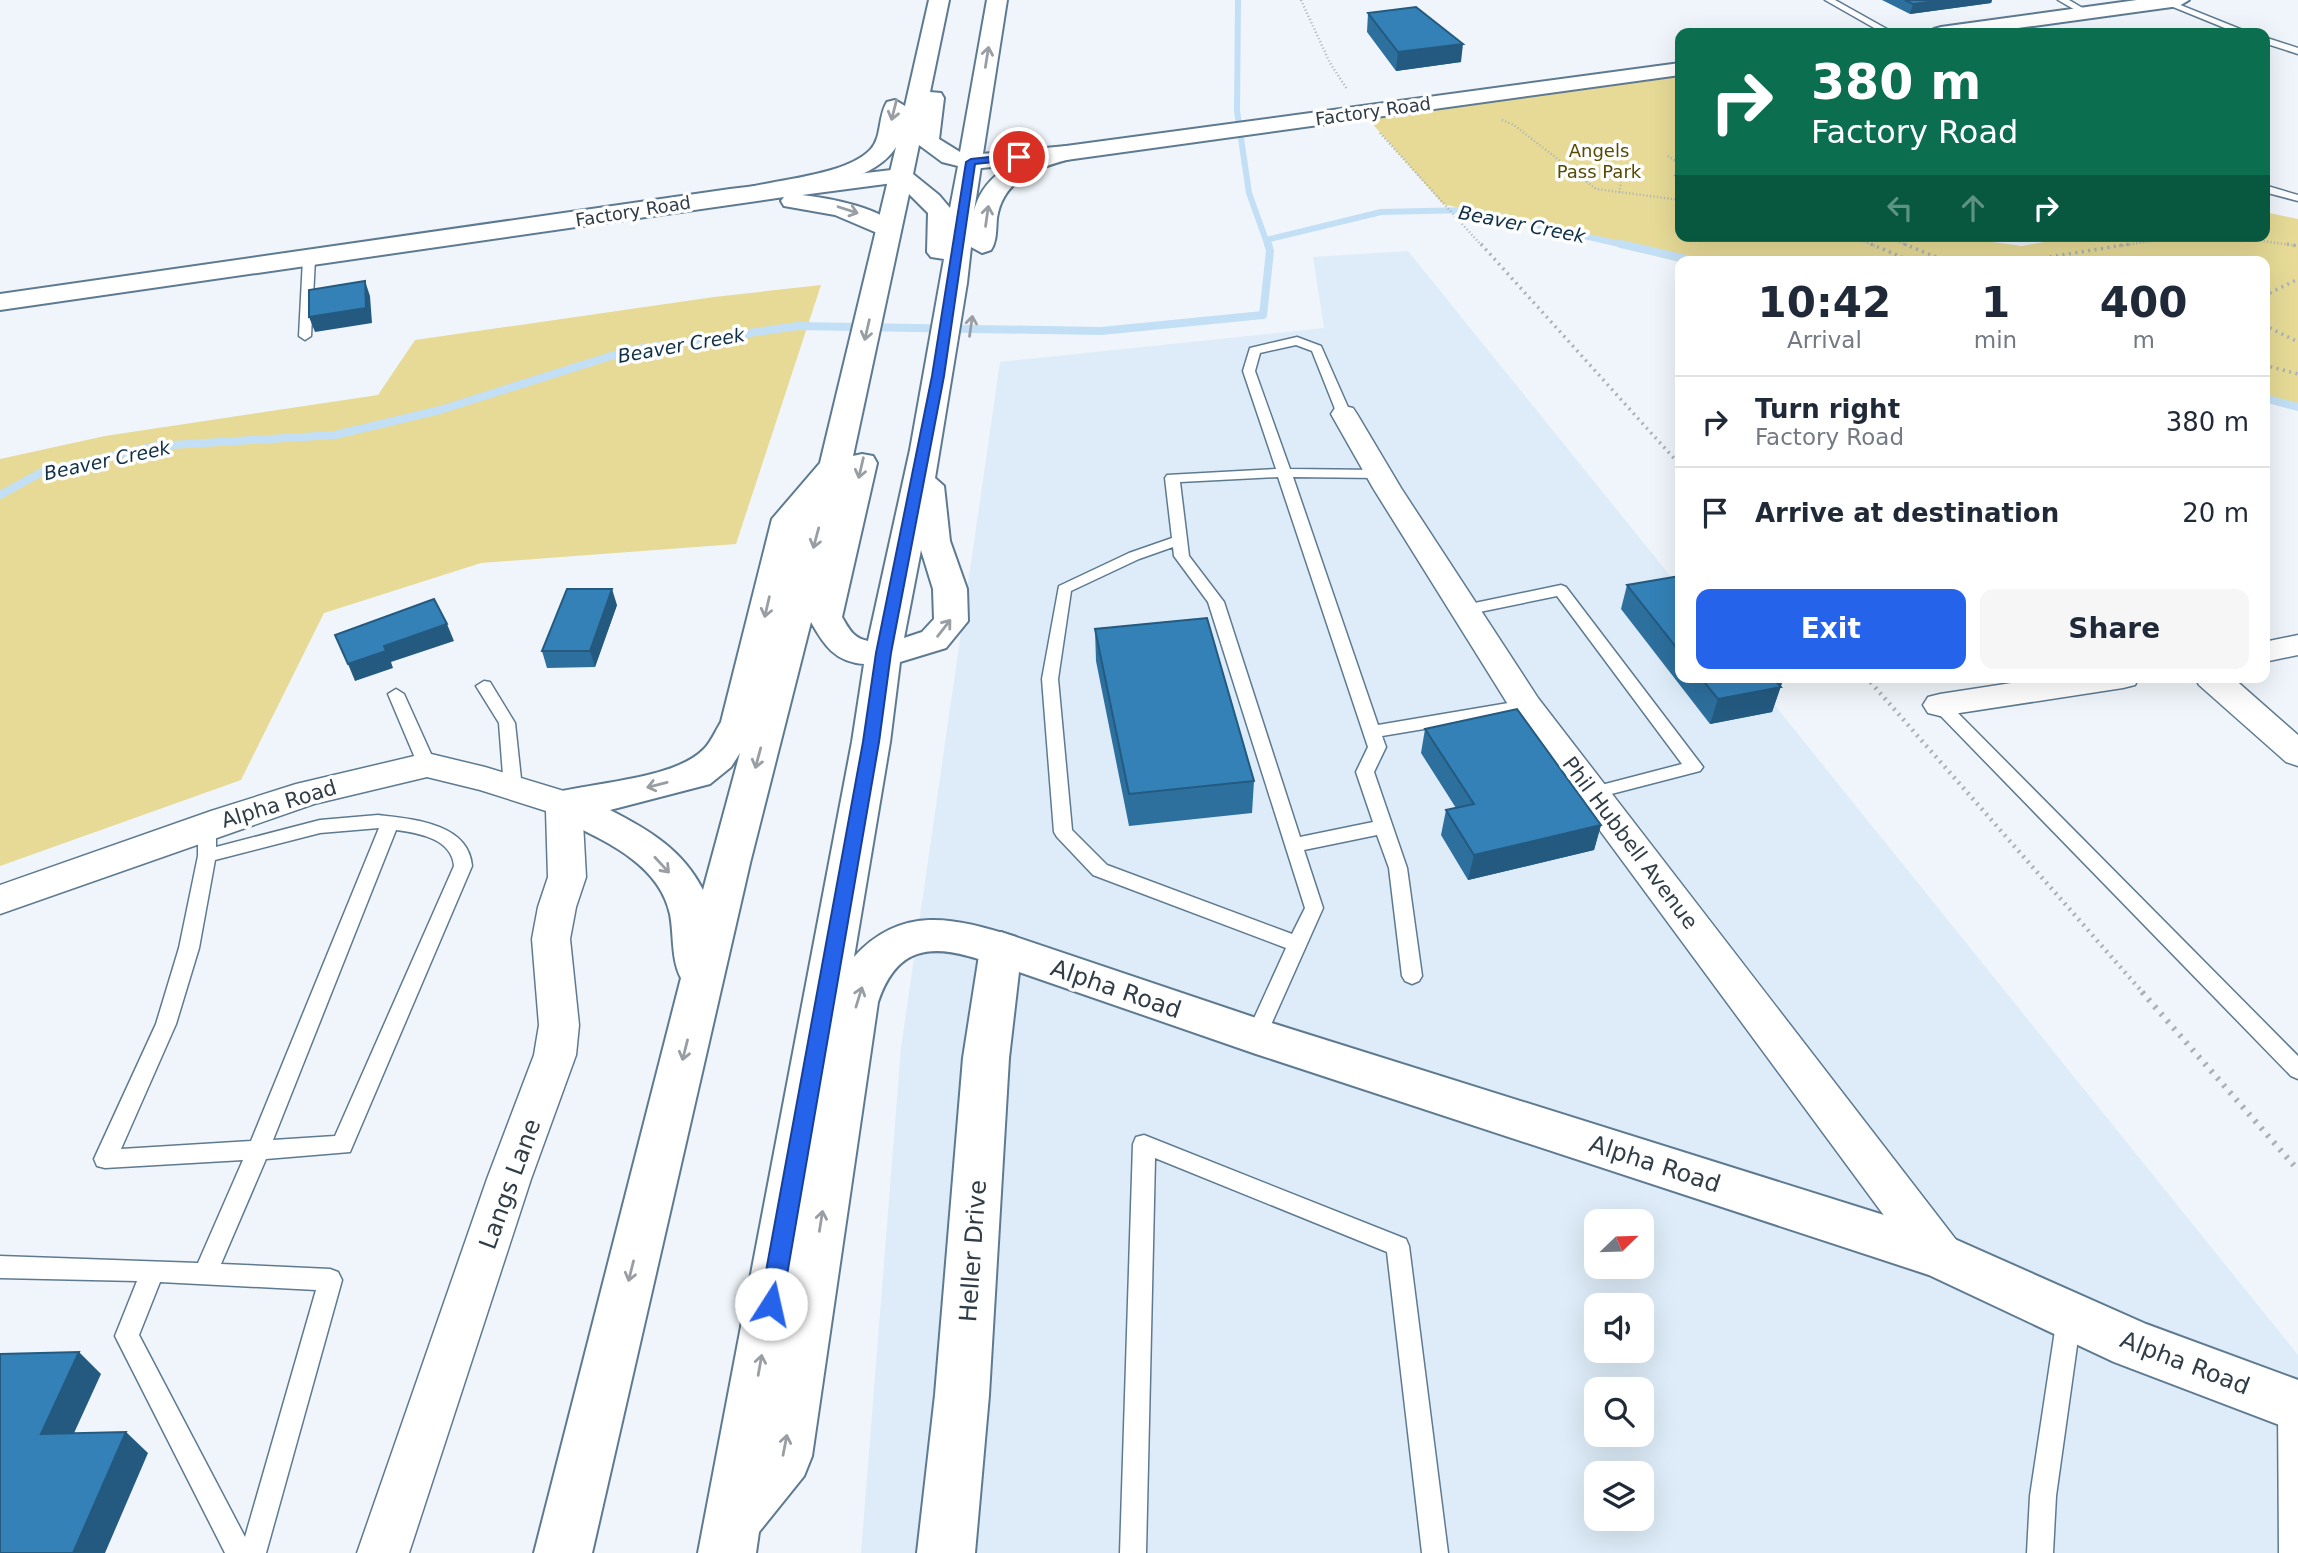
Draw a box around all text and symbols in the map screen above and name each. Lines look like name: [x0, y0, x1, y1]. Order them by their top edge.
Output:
one-way arrow: [981, 46, 994, 69]
text: 380 m: [1811, 54, 1981, 111]
icon: right: [1696, 56, 1787, 147]
street label: Factory Road: [1314, 92, 1432, 130]
one-way arrow: [887, 98, 900, 121]
text: Factory Road: [1811, 113, 2018, 151]
pin: [989, 127, 1049, 187]
icon: arrive: [1000, 138, 1038, 176]
park label: Angels Pass Park: [1557, 140, 1642, 182]
icon: left: [1881, 189, 1919, 227]
icon: ahead: [1954, 189, 1992, 227]
icon: right: [2027, 189, 2065, 227]
street label: Factory Road: [574, 192, 692, 230]
water label: Beaver Creek: [1457, 201, 1588, 247]
one-way arrow: [837, 204, 859, 217]
one-way arrow: [980, 205, 993, 228]
text: 10:42: [1758, 278, 1891, 327]
text: 1: [1981, 278, 2010, 327]
text: 400: [2100, 278, 2187, 327]
one-way arrow: [965, 315, 978, 338]
one-way arrow: [860, 318, 873, 341]
water label: Beaver Creek: [616, 323, 747, 367]
text: Arrival: [1787, 327, 1862, 353]
text: min: [1974, 327, 2017, 353]
text: m: [2132, 327, 2155, 353]
text: Turn right: [1755, 394, 1900, 424]
icon: right: [1696, 403, 1734, 441]
text: 380 m: [2166, 407, 2249, 437]
text: Factory Road: [1755, 424, 1904, 450]
water label: Beaver Creek: [42, 436, 173, 484]
one-way arrow: [854, 456, 867, 479]
icon: arrive: [1696, 494, 1734, 532]
text: Arrive at destination: [1755, 498, 2059, 528]
text: 20 m: [2182, 498, 2249, 528]
one-way arrow: [809, 526, 822, 549]
button: Exit: [1696, 589, 1966, 669]
button: Share: [1980, 589, 2249, 669]
one-way arrow: [760, 596, 773, 618]
one-way arrow: [936, 620, 951, 638]
one-way arrow: [751, 746, 764, 769]
street label: Phil Hubbell Avenue: [1557, 752, 1703, 934]
street label: Alpha Road: [219, 775, 339, 833]
one-way arrow: [647, 779, 669, 792]
one-way arrow: [654, 856, 671, 873]
street label: Alpha Road: [1047, 954, 1185, 1024]
one-way arrow: [853, 986, 866, 1008]
one-way arrow: [678, 1038, 691, 1061]
street label: Langs Lane: [473, 1115, 547, 1253]
street label: Alpha Road: [1586, 1130, 1724, 1198]
street label: Heller Drive: [954, 1179, 992, 1323]
north arrow: [1584, 1209, 1654, 1279]
map controls: [1584, 1209, 1654, 1531]
one-way arrow: [815, 1210, 828, 1233]
one-way arrow: [624, 1259, 638, 1282]
position arrow: [734, 1267, 808, 1341]
button: sound: [1584, 1293, 1654, 1363]
street label: Alpha Road: [2116, 1326, 2254, 1400]
one-way arrow: [754, 1354, 767, 1377]
button: search: [1584, 1377, 1654, 1447]
one-way arrow: [779, 1434, 792, 1457]
button: layers: [1584, 1461, 1654, 1531]

